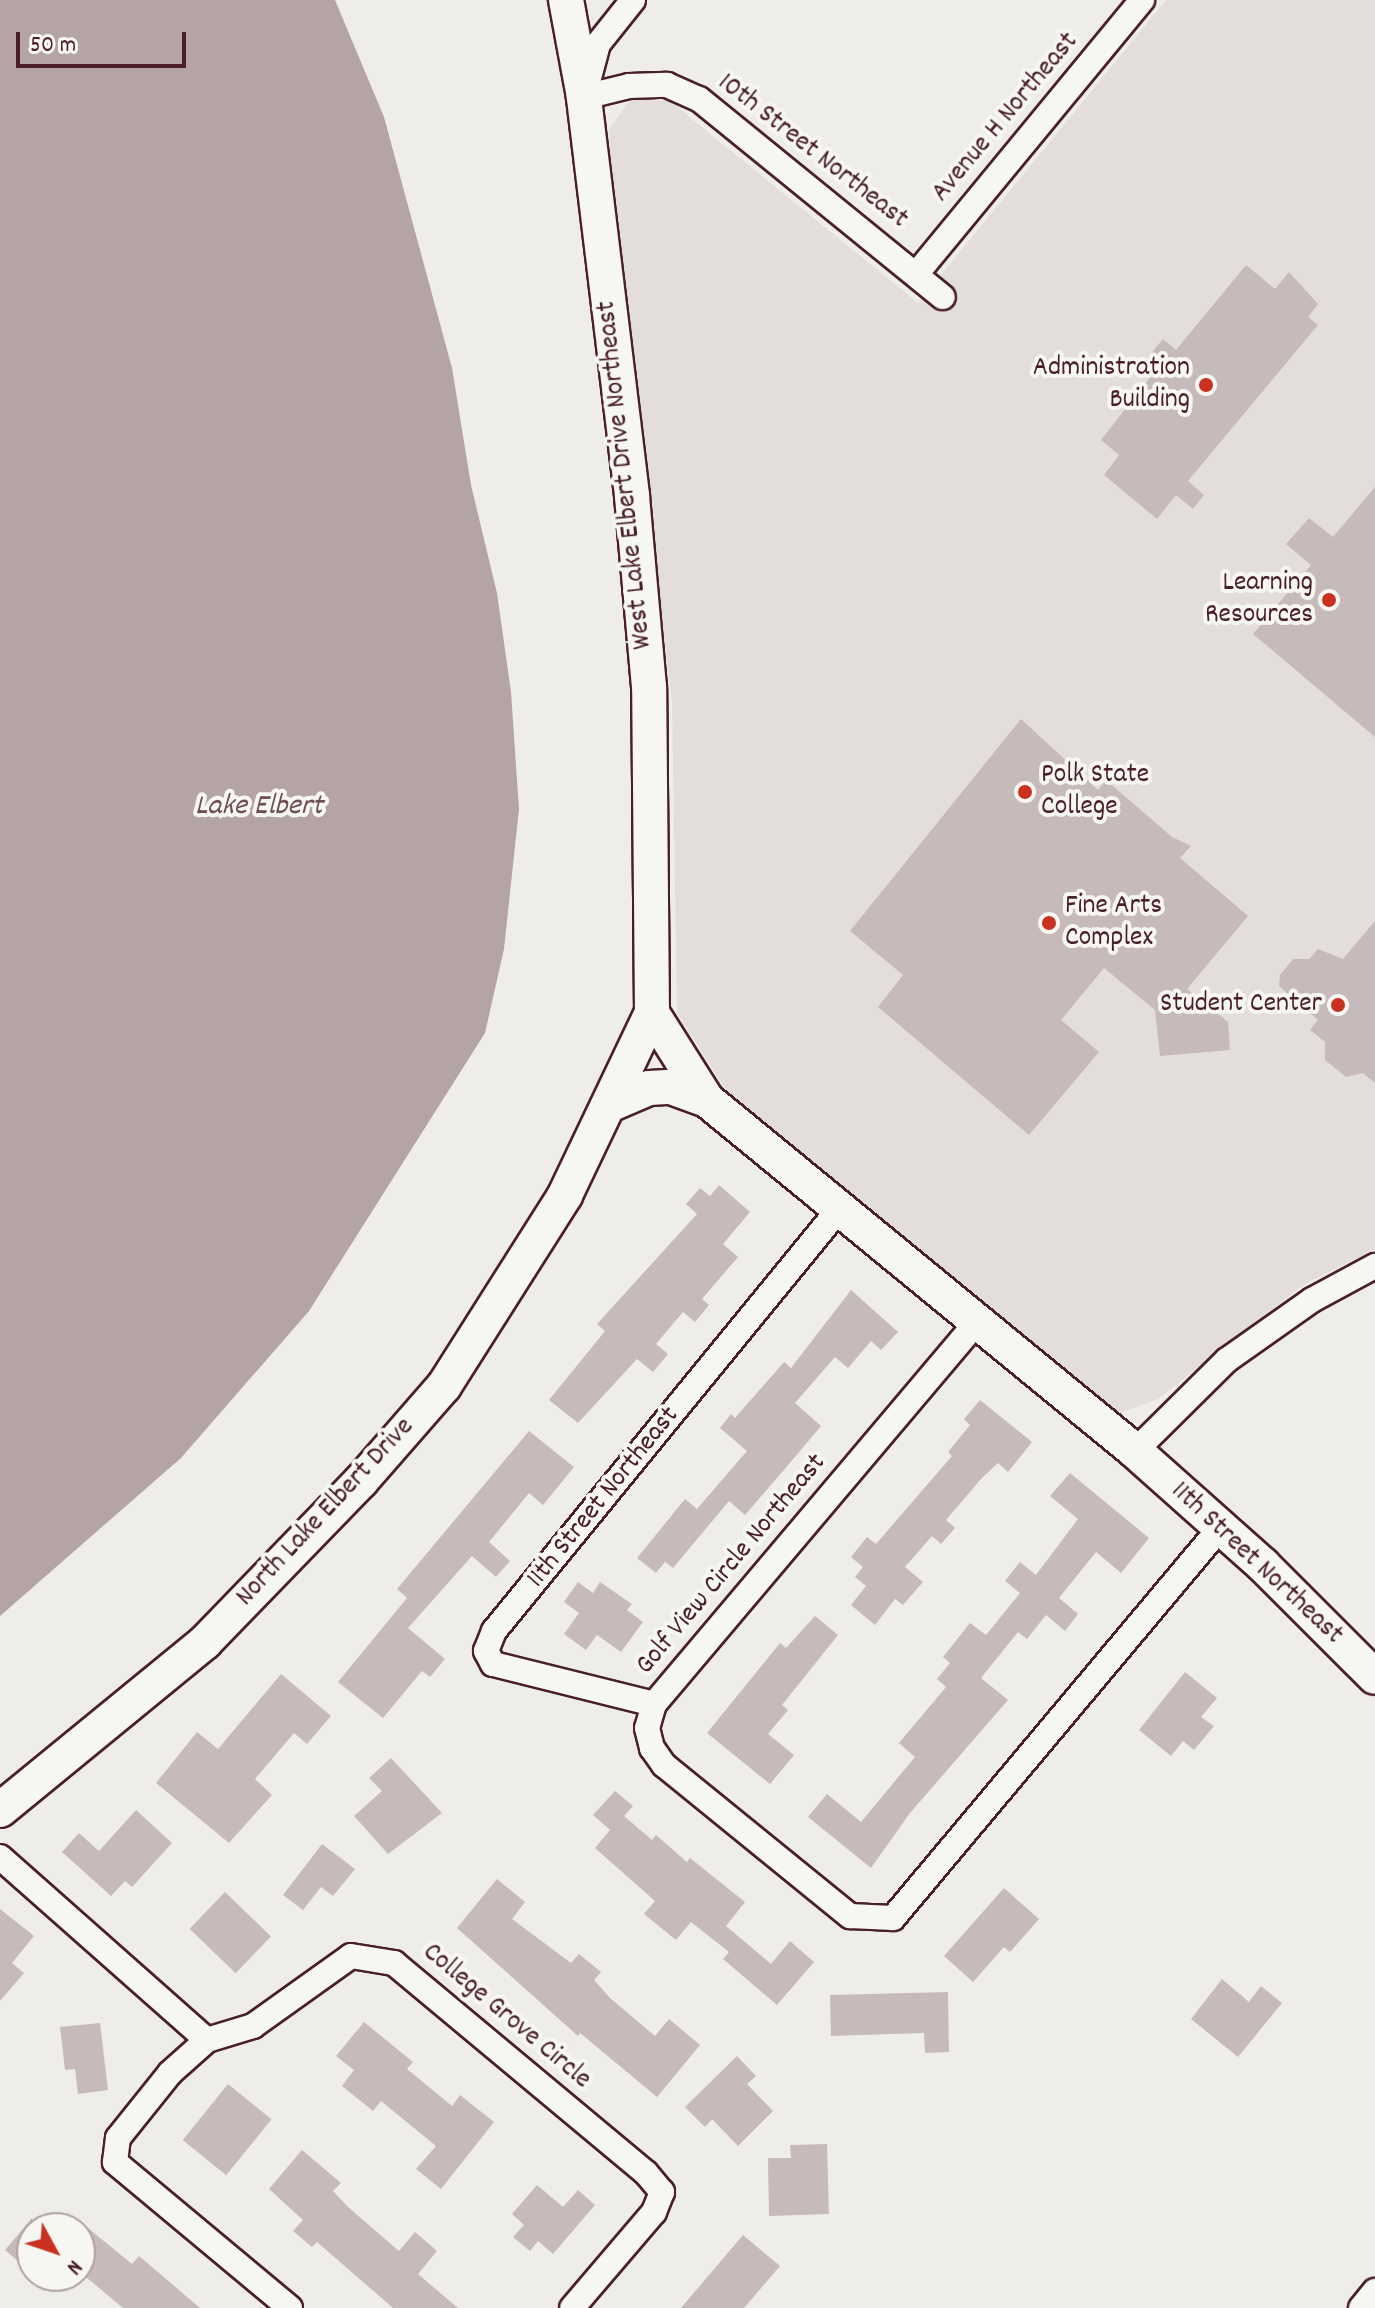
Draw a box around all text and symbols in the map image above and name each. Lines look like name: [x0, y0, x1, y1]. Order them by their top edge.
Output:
scale bar: [20, 16, 190, 66]
street label: Avenue H Northeast: [925, 26, 1087, 210]
text: 50 m: [30, 29, 76, 63]
street label: 10th Street Northeast: [710, 67, 914, 237]
street label: West Lake Elbert Drive Northeast: [591, 299, 661, 651]
place label: Administration Building: [1033, 352, 1190, 418]
marker: Administration Building: [1197, 376, 1215, 394]
place label: Learning Resources: [1205, 567, 1313, 633]
marker: Learning Resources: [1320, 591, 1338, 609]
place label: Polk State College: [1041, 759, 1149, 825]
marker: Polk State College: [1016, 783, 1034, 801]
water label: Lake Elbert: [195, 790, 323, 826]
place label: Fine Arts Complex: [1065, 890, 1162, 956]
marker: Fine Arts Complex: [1040, 914, 1058, 932]
place label: Student Center: [1160, 988, 1322, 1022]
marker: Student Center: [1329, 996, 1347, 1014]
street label: 11th Street Northeast: [521, 1401, 687, 1595]
street label: North Lake Elbert Drive: [230, 1412, 422, 1614]
street label: Golf View Circle Northeast: [630, 1448, 834, 1682]
street label: 11th Street Northeast: [1163, 1475, 1349, 1653]
street label: College Grove Circle: [415, 1937, 597, 2097]
north arrow: [16, 2212, 96, 2292]
text: N: [58, 2252, 89, 2281]

